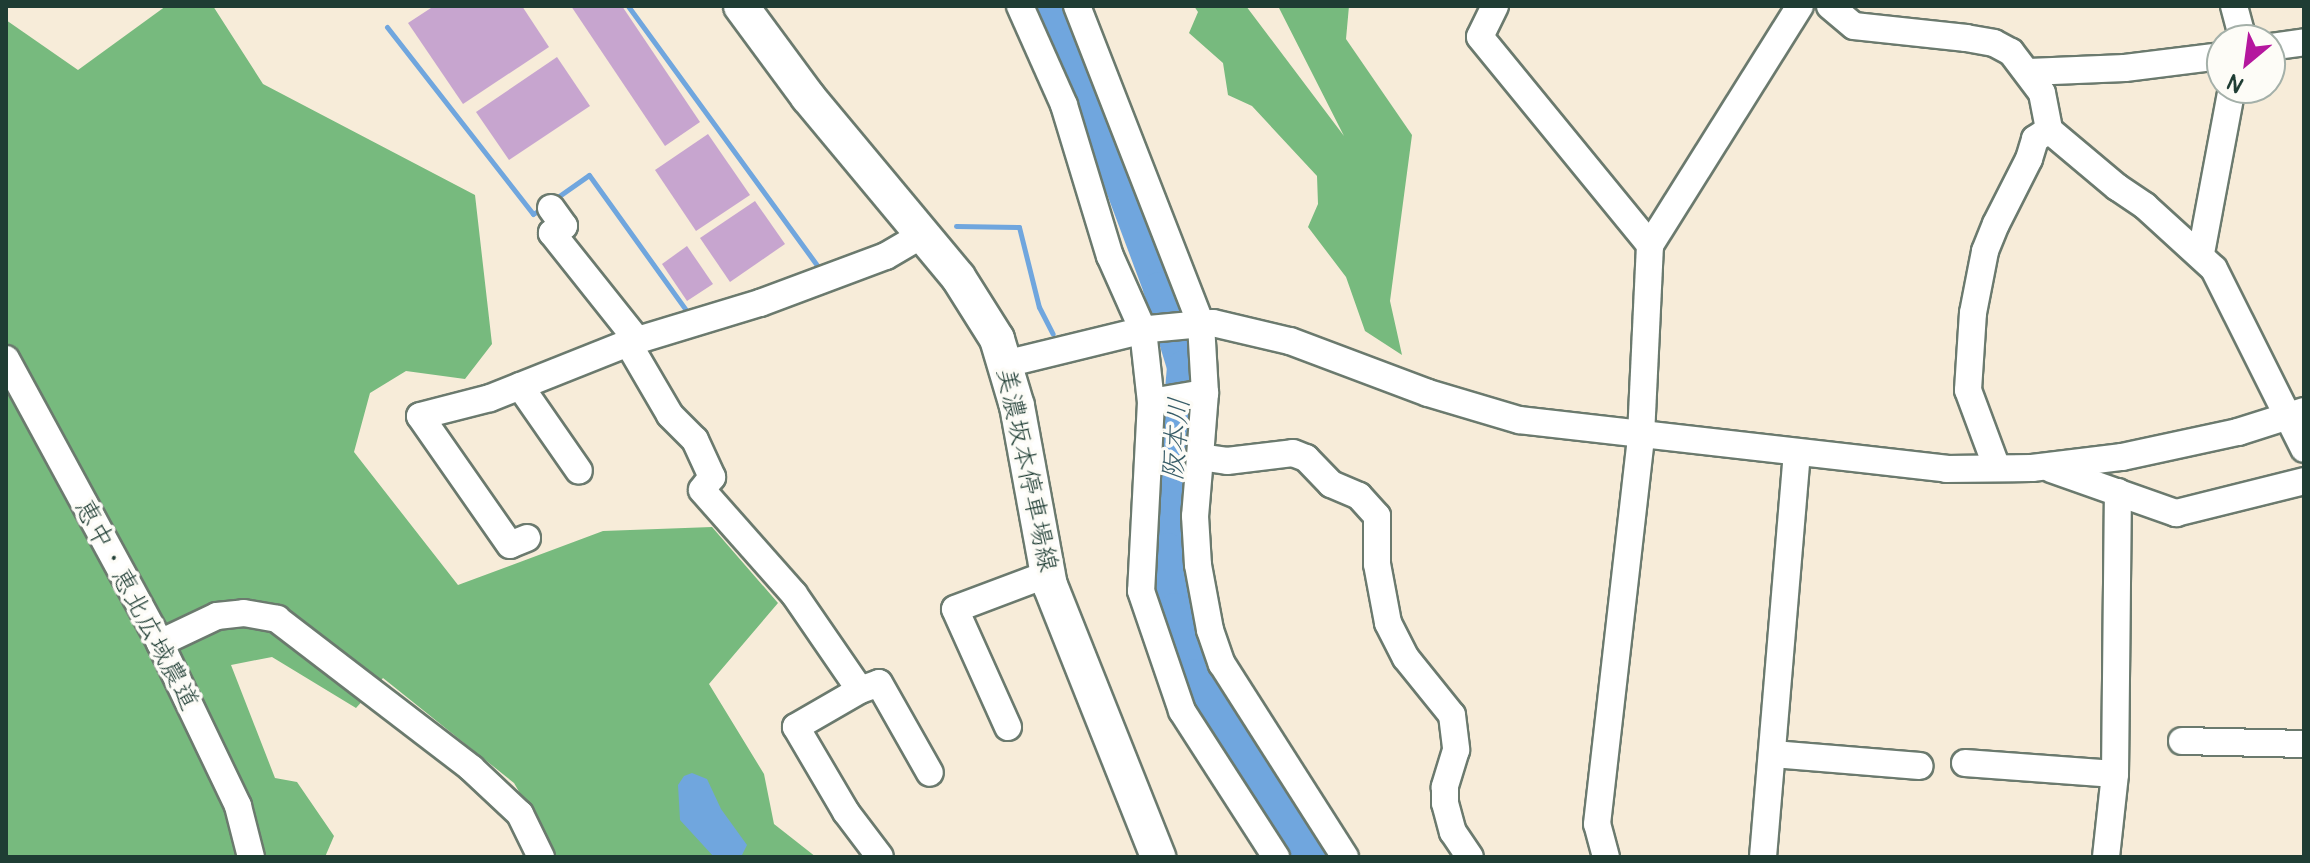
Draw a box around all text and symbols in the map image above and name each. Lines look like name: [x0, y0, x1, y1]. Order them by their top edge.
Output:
north arrow: [2206, 24, 2286, 104]
text: N: [2222, 67, 2249, 99]
street label: 美濃坂本停車場線: [989, 365, 1063, 575]
water label: 阪本川: [1157, 396, 1197, 482]
street label: 恵中・恵北広域農道: [67, 494, 205, 716]

